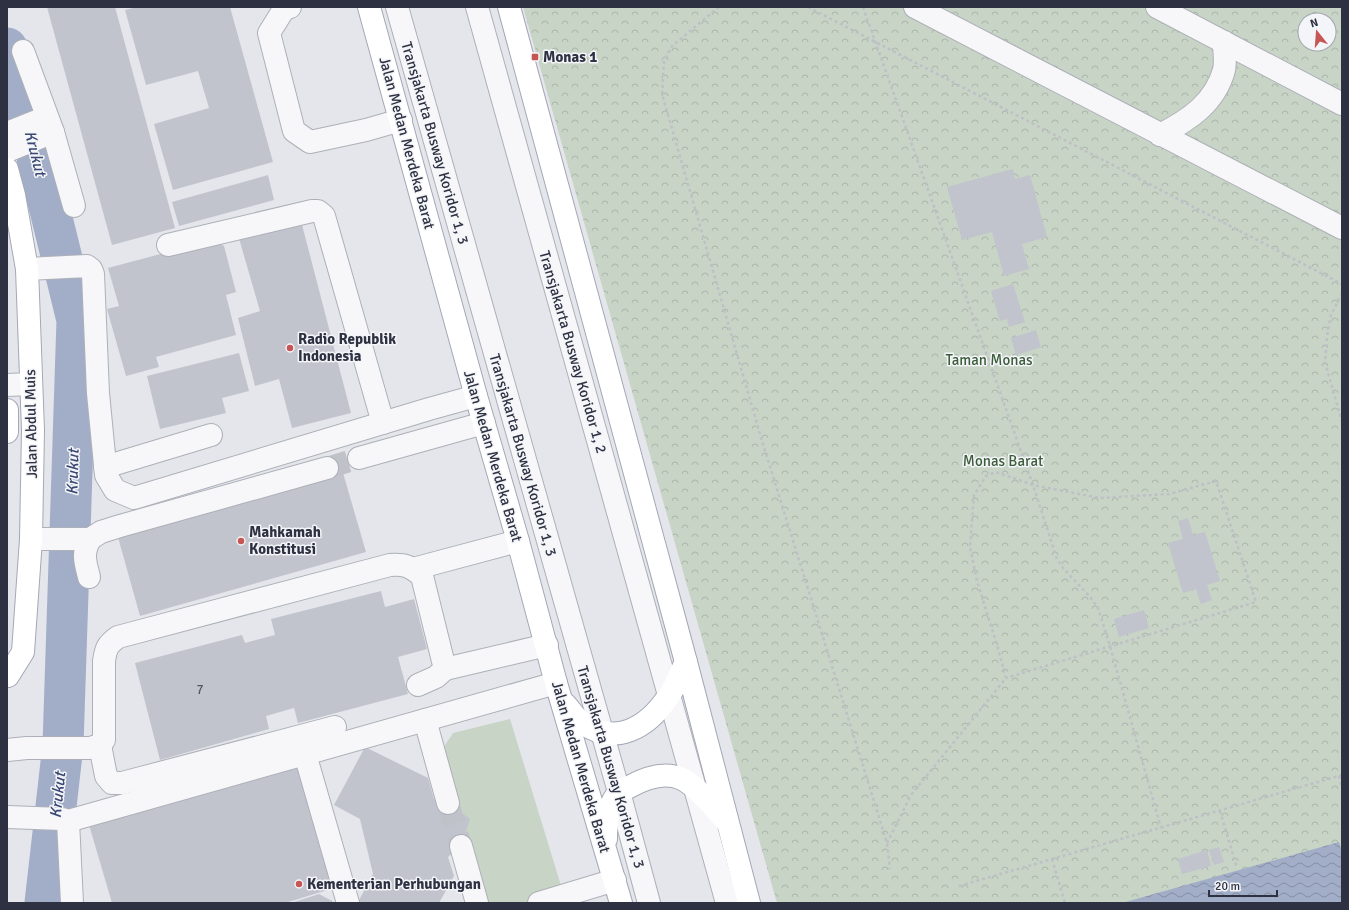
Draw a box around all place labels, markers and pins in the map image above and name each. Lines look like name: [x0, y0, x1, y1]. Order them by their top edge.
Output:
place label: Monas 1: [543, 48, 597, 66]
marker: Monas 1: [530, 52, 540, 62]
place label: Radio Republik Indonesia: [298, 330, 396, 365]
marker: Radio Republik Indonesia: [285, 343, 295, 353]
place label: Mahkamah Konstitusi: [249, 523, 321, 558]
marker: Mahkamah Konstitusi: [236, 536, 246, 546]
place label: Kementerian Perhubungan: [307, 875, 481, 893]
marker: Kementerian Perhubungan: [294, 879, 304, 889]

